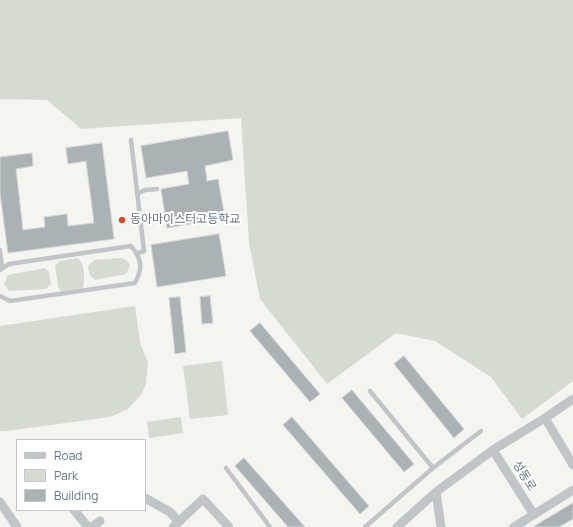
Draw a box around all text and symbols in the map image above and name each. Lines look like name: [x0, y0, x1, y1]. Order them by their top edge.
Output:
place label: 동아마이스터고등학교: [130, 213, 240, 227]
marker: 동아마이스터고등학교: [117, 215, 127, 225]
legend: [16, 439, 146, 511]
text: Road: [54, 447, 82, 464]
street label: 성동로: [509, 458, 539, 494]
text: Park: [54, 467, 78, 484]
text: Building: [54, 487, 98, 504]

